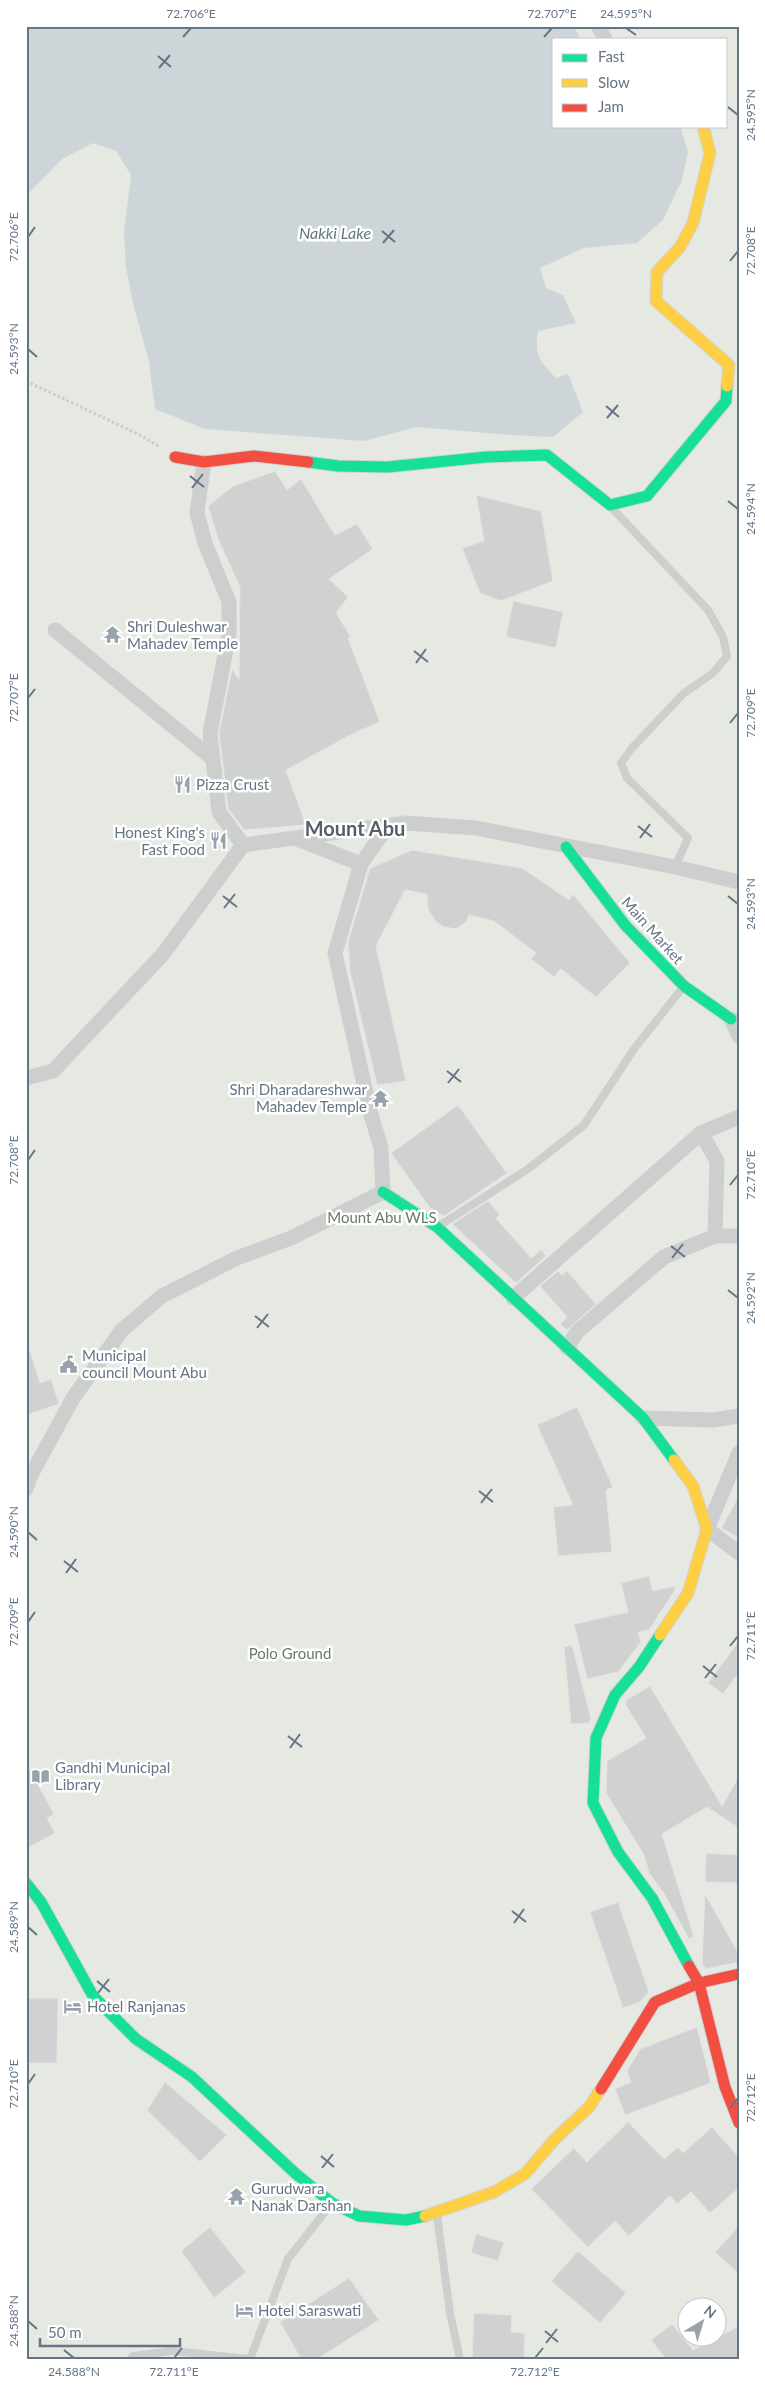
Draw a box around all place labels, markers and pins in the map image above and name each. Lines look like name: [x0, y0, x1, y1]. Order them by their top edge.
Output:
place label: Shri Duleshwar Mahadev Temple: [127, 617, 238, 652]
temple icon: Shri Duleshwar Mahadev Temple: [103, 625, 123, 645]
restaurant icon: Pizza Crust: [172, 774, 192, 794]
place label: Pizza Crust: [196, 775, 270, 793]
place label: Honest King's Fast Food: [114, 823, 205, 858]
restaurant icon: Honest King's Fast Food: [209, 831, 229, 851]
place label: Shri Dharadareshwar Mahadev Temple: [229, 1080, 368, 1115]
temple icon: Shri Dharadareshwar Mahadev Temple: [371, 1088, 391, 1108]
place label: Municipal council Mount Abu: [82, 1346, 207, 1381]
public building icon: Municipal council Mount Abu: [58, 1354, 78, 1374]
place label: Gandhi Municipal Library: [55, 1758, 170, 1793]
library icon: Gandhi Municipal Library: [31, 1766, 51, 1786]
hotel icon: Hotel Ranjanas: [63, 1996, 83, 2016]
place label: Hotel Ranjanas: [87, 1997, 186, 2015]
place label: Gurudwara Nanak Darshan: [251, 2179, 352, 2214]
temple icon: Gurudwara Nanak Darshan: [227, 2187, 247, 2207]
hotel icon: Hotel Saraswati: [234, 2300, 254, 2320]
place label: Hotel Saraswati: [258, 2301, 361, 2319]

